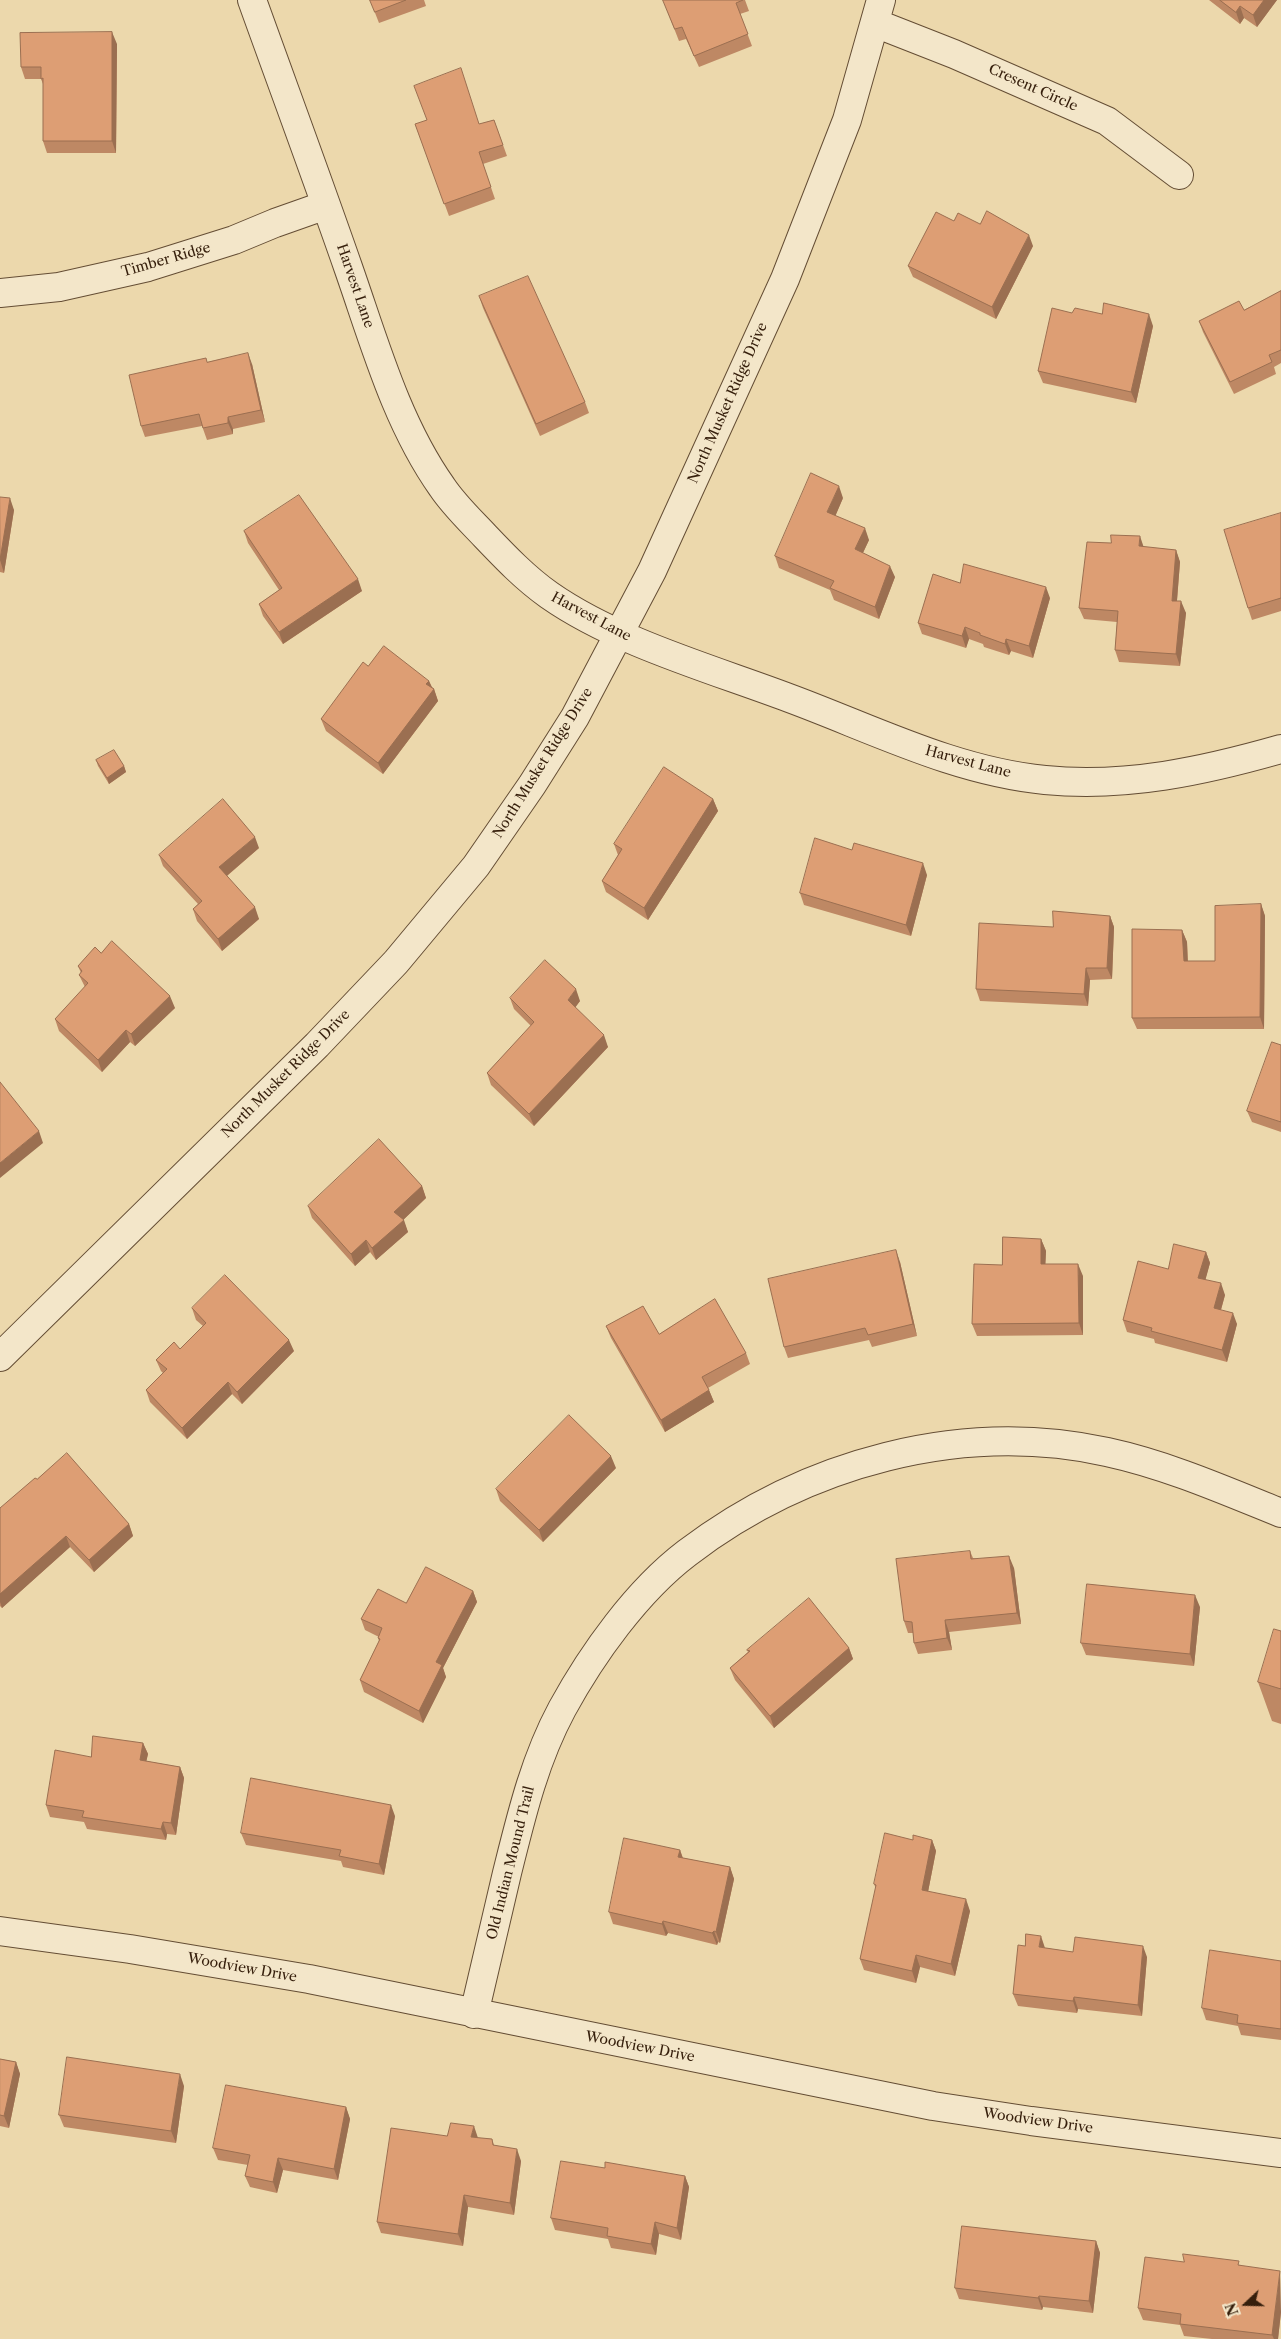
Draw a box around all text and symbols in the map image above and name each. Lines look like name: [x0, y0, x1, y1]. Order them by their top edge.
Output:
street label: Cresent Circle: [986, 61, 1080, 115]
street label: Timber Ridge: [120, 239, 212, 281]
street label: Harvest Lane: [333, 242, 377, 330]
street label: North Musket Ridge Drive: [685, 320, 771, 486]
street label: Harvest Lane: [548, 589, 634, 645]
street label: North Musket Ridge Drive: [490, 685, 596, 841]
street label: Harvest Lane: [923, 742, 1013, 782]
street label: North Musket Ridge Drive: [219, 1007, 353, 1141]
street label: Old Indian Mound Trail: [484, 1784, 538, 1942]
street label: Woodview Drive: [186, 1950, 298, 1986]
street label: Woodview Drive: [584, 2028, 696, 2066]
street label: Woodview Drive: [982, 2105, 1094, 2137]
north arrow: [1221, 2279, 1271, 2329]
text: N: [1221, 2300, 1243, 2318]

